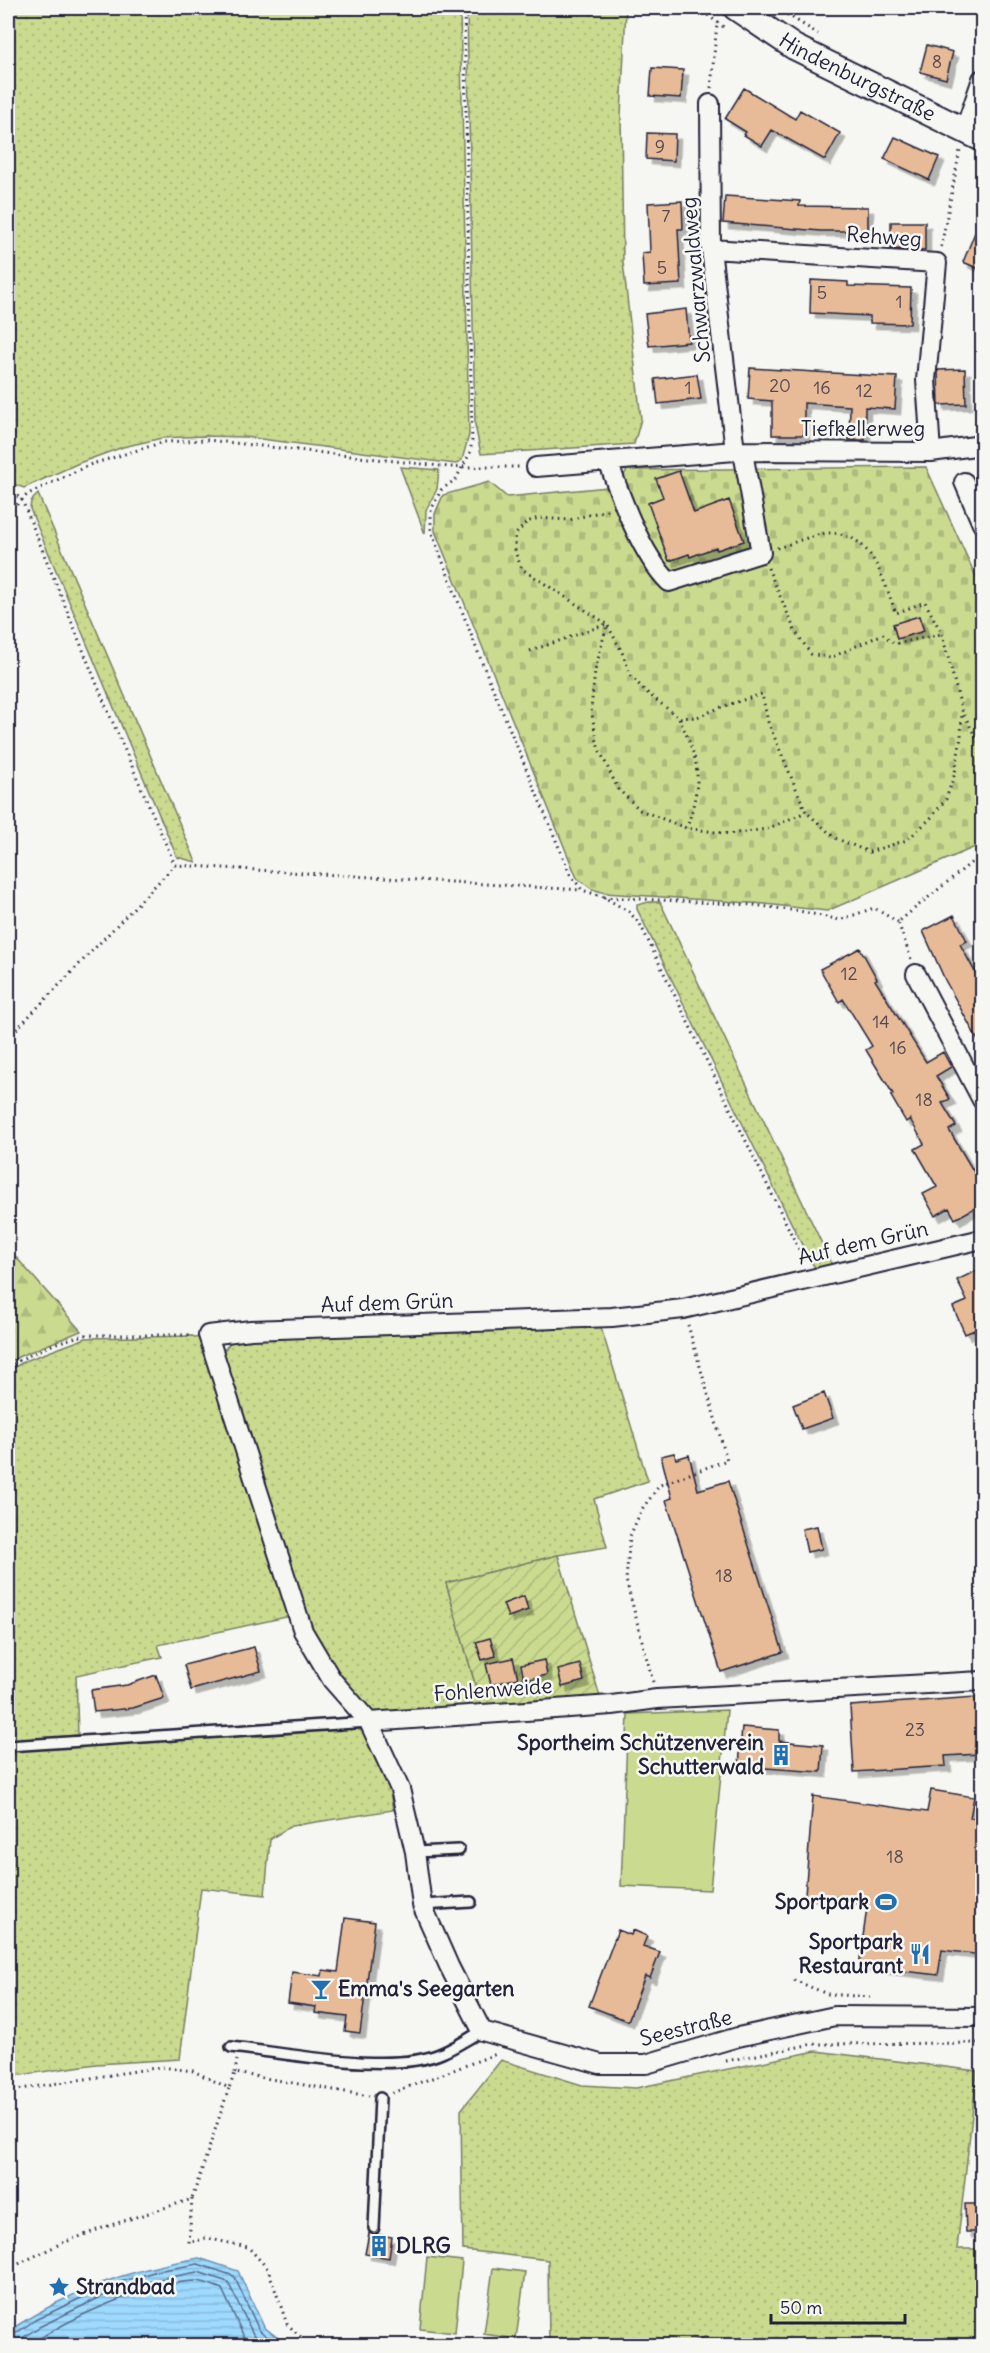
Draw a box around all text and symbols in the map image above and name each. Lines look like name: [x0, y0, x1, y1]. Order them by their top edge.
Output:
street label: Hindenburgstraße: [774, 27, 940, 127]
house number: 8: [932, 50, 942, 73]
house number: 9: [655, 135, 665, 158]
street label: Schwarzwaldweg: [675, 196, 716, 364]
house number: 7: [662, 204, 671, 227]
street label: Rehweg: [845, 220, 923, 253]
house number: 5: [657, 256, 667, 279]
house number: 5: [817, 281, 827, 304]
house number: 1: [895, 290, 903, 313]
house number: 20: [769, 374, 791, 397]
house number: 1: [684, 376, 692, 399]
house number: 16: [813, 376, 831, 399]
house number: 12: [855, 379, 873, 402]
street label: Tiefkellerweg: [801, 415, 925, 442]
house number: 12: [840, 962, 858, 985]
house number: 14: [872, 1010, 890, 1033]
house number: 16: [889, 1036, 907, 1059]
house number: 18: [915, 1088, 933, 1111]
street label: Auf dem Grün: [795, 1214, 931, 1271]
street label: Auf dem Grün: [320, 1287, 454, 1318]
house number: 18: [715, 1564, 733, 1587]
street label: Fohlenweide: [433, 1672, 553, 1707]
house number: 23: [905, 1718, 925, 1741]
place label: Sportheim Schützenverein Schutterwald: [517, 1729, 765, 1780]
building icon: Sportheim Schützenverein Schutterwald: [769, 1743, 793, 1767]
house number: 18: [886, 1845, 904, 1868]
place label: Sportpark: [775, 1888, 869, 1915]
sports icon: Sportpark: [874, 1890, 898, 1914]
place label: Sportpark Restaurant: [799, 1928, 904, 1979]
restaurant icon: Sportpark Restaurant: [908, 1942, 932, 1966]
place label: Emma's Seegarten: [338, 1975, 515, 2002]
bar icon: Emma's Seegarten: [309, 1977, 333, 2001]
street label: Seestraße: [637, 2003, 735, 2052]
place label: DLRG: [396, 2232, 451, 2259]
building icon: DLRG: [367, 2234, 391, 2258]
place label: Strandbad: [76, 2273, 176, 2300]
place icon: Strandbad: [47, 2275, 71, 2299]
scale bar: [771, 2287, 904, 2325]
text: 50 m: [780, 2296, 822, 2319]

